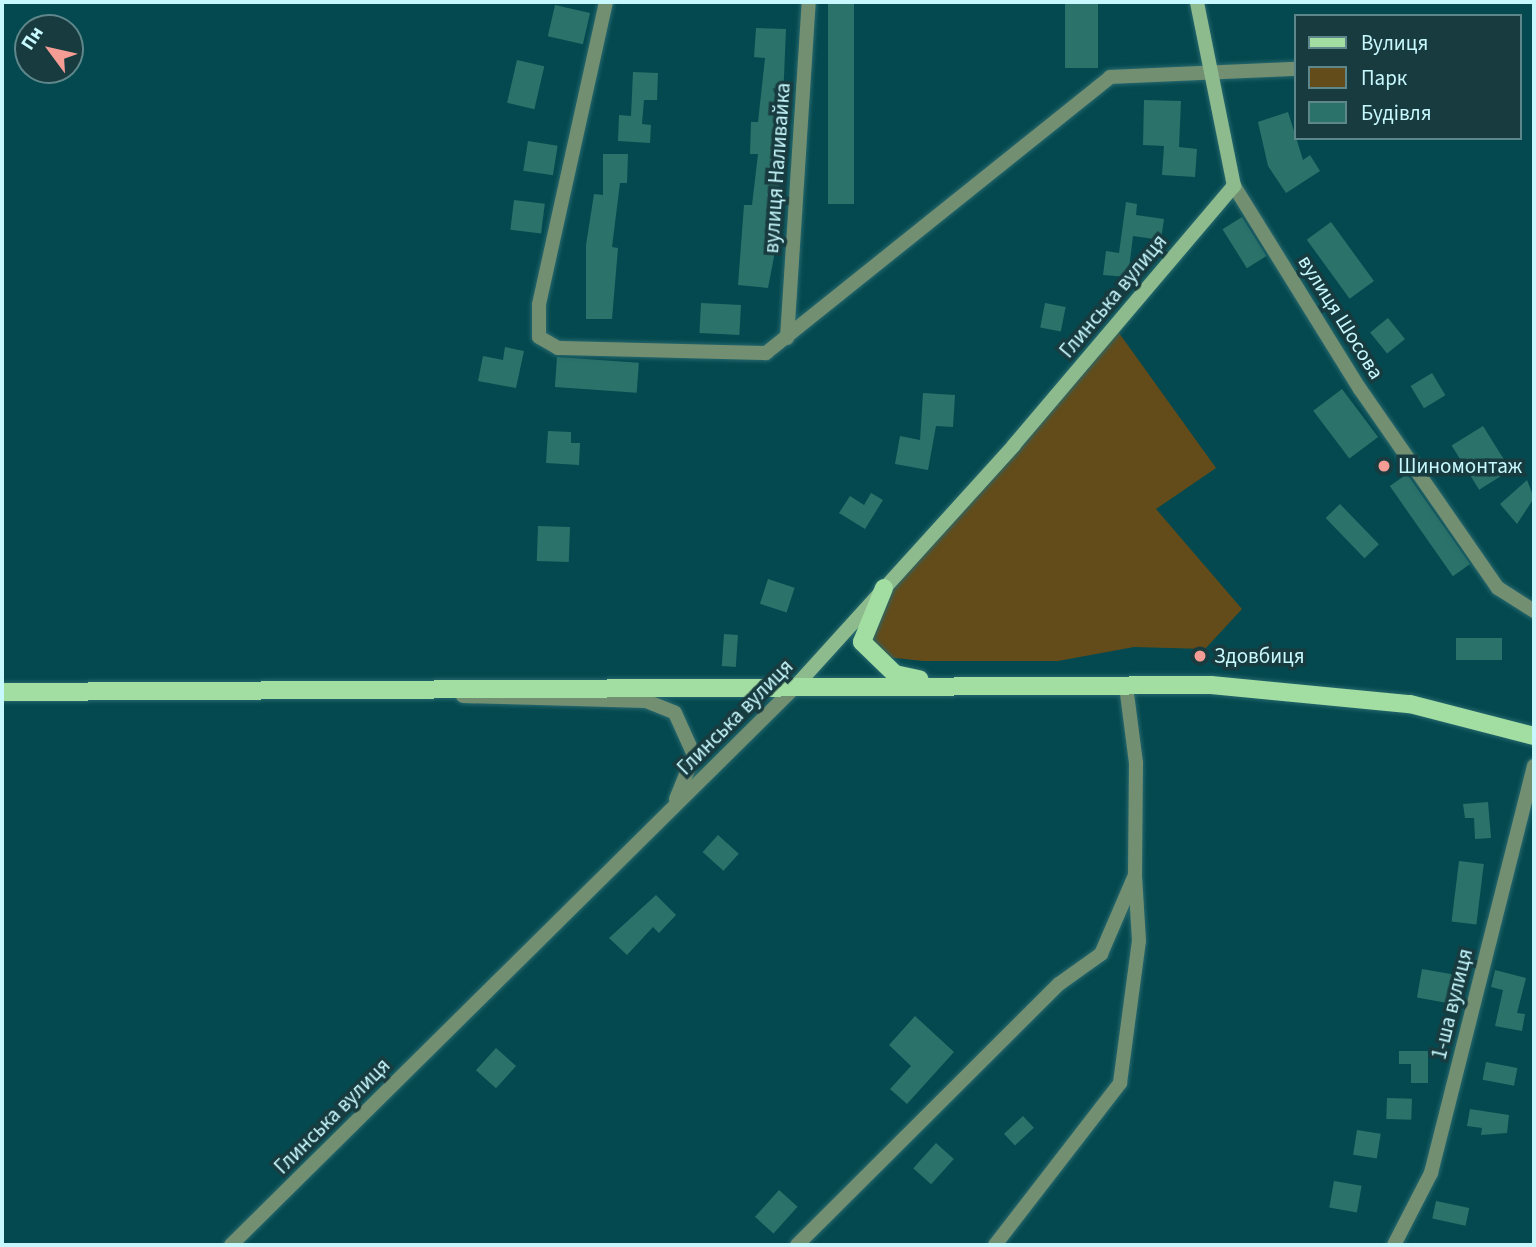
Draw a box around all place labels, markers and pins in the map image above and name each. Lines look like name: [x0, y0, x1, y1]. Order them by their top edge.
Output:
place label: Шиномонтаж: [1398, 453, 1522, 479]
marker: Шиномонтаж: [1376, 458, 1392, 474]
place label: Здовбиця: [1214, 643, 1305, 669]
marker: Здовбиця: [1192, 648, 1208, 664]

